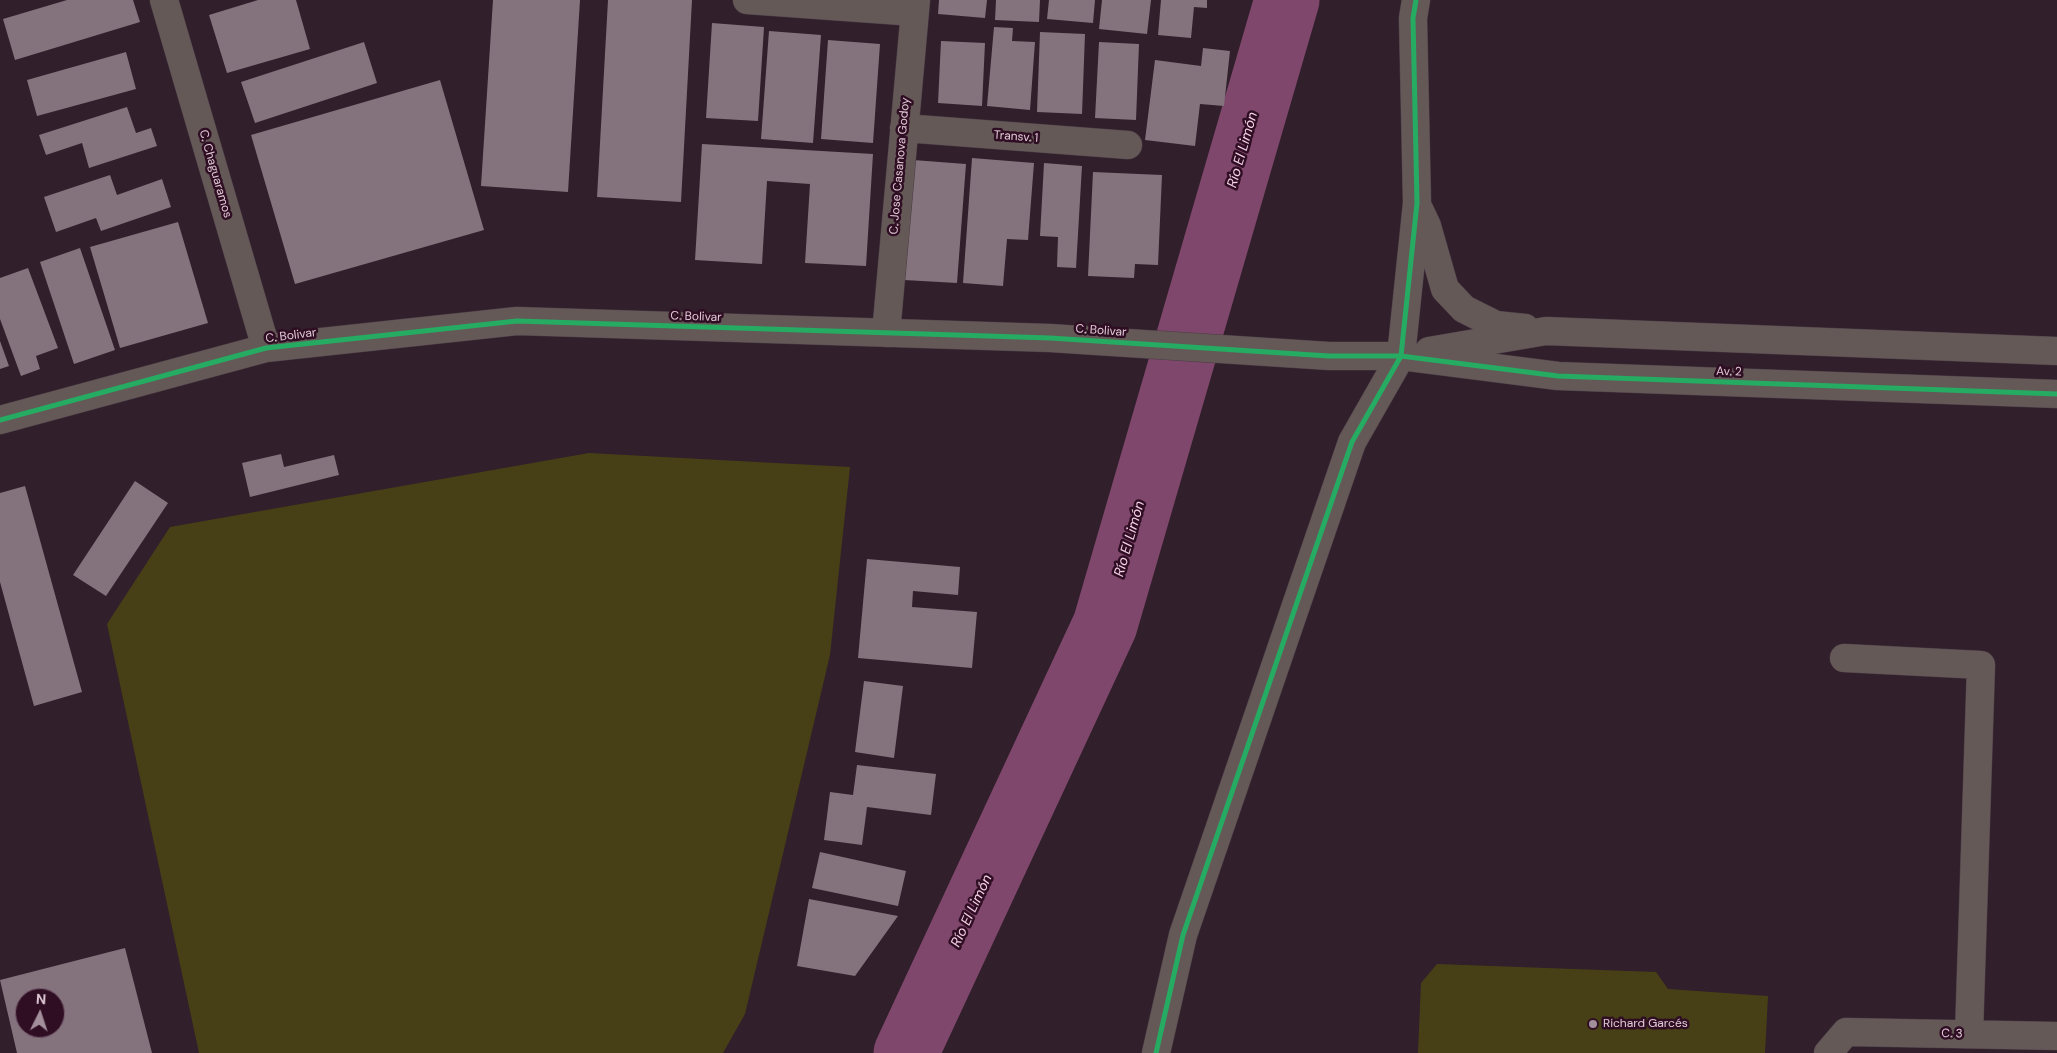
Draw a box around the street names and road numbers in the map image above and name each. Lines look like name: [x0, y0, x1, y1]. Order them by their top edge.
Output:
street label: C. Jose Casanova Godoy: [887, 97, 913, 235]
street label: C. Chaguaramos: [196, 128, 234, 220]
street label: Transv. 1: [993, 128, 1039, 146]
street label: C. Bolivar: [670, 309, 722, 325]
street label: C. Bolivar: [1075, 322, 1127, 340]
street label: C. Bolivar: [265, 326, 317, 346]
street label: Av. 2: [1716, 364, 1742, 380]
street label: C. 3: [1941, 1027, 1963, 1041]

